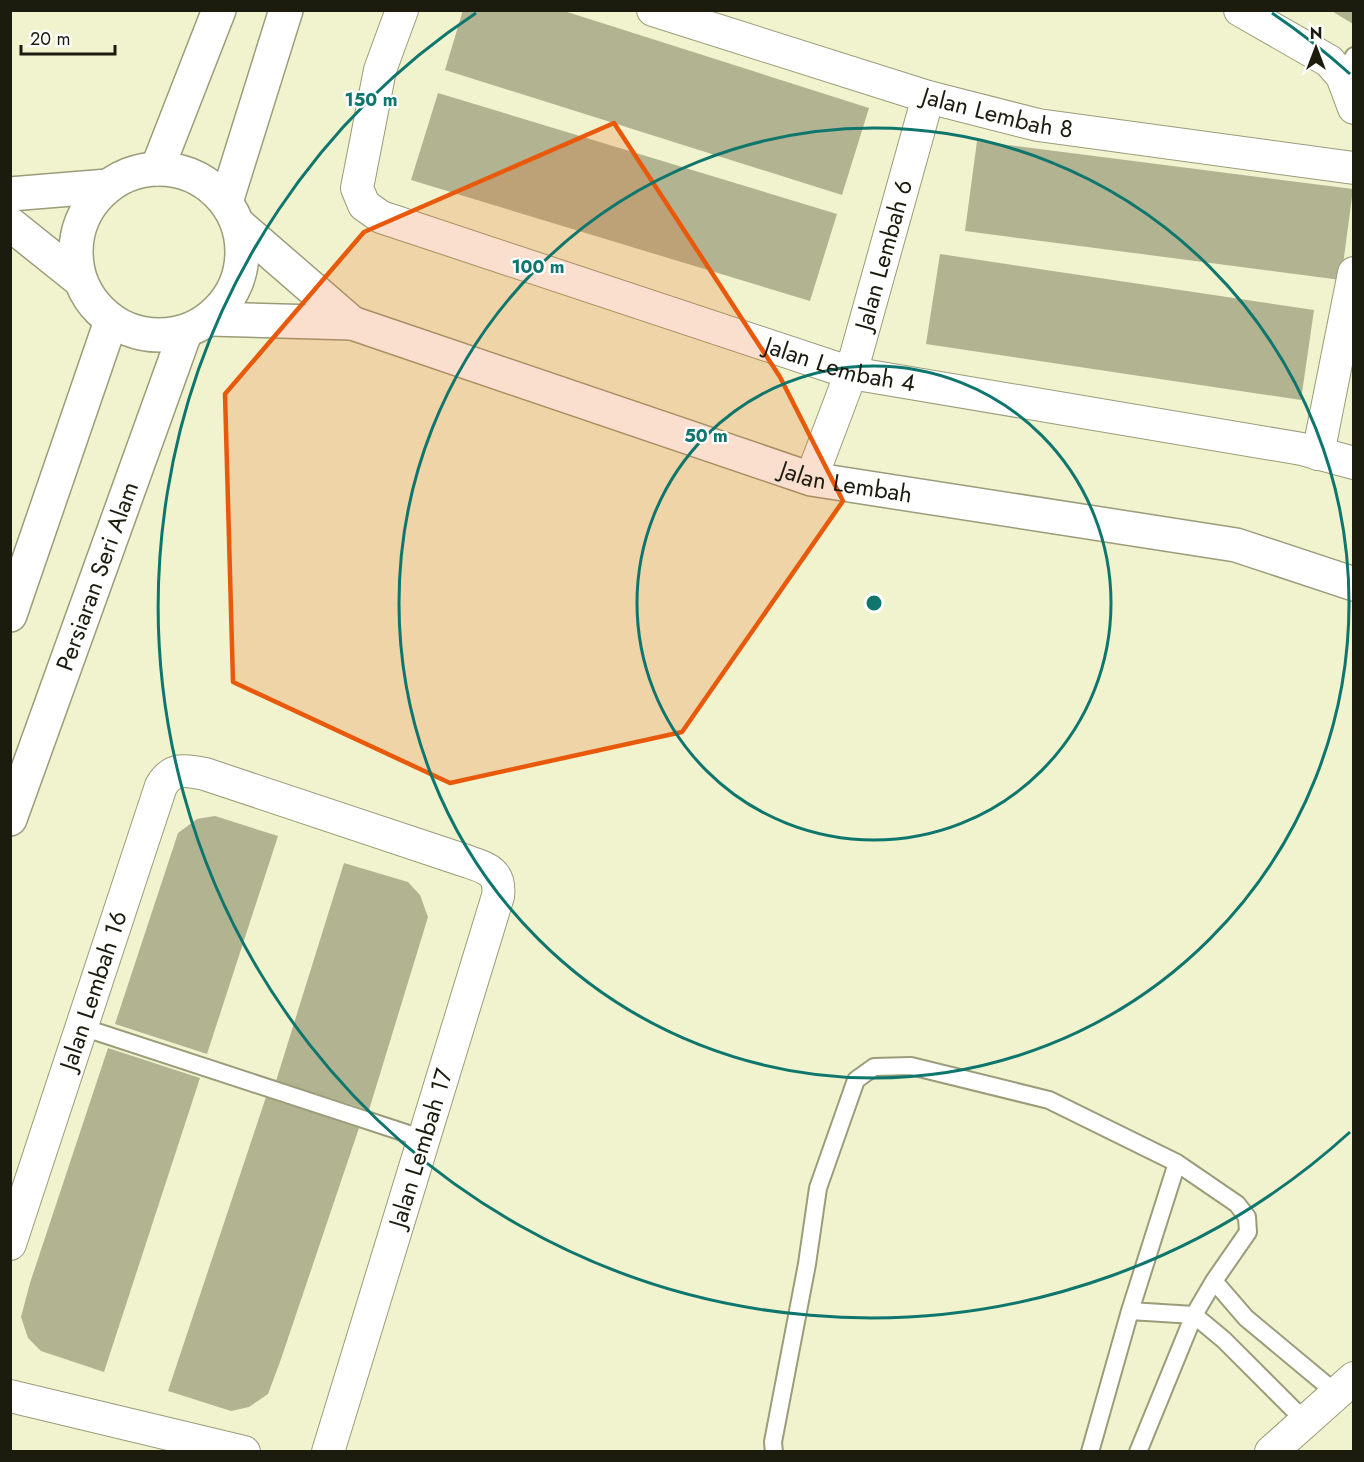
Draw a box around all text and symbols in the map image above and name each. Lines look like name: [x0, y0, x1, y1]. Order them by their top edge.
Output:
scale bar: [21, 18, 116, 56]
north arrow: [1286, 18, 1346, 78]
text: N: [1310, 22, 1322, 45]
text: 20 m: [30, 26, 70, 52]
street label: Jalan Lembah 8: [915, 77, 1075, 147]
text: 150 m: [345, 87, 397, 113]
street label: Jalan Lembah 6: [845, 175, 921, 337]
text: 100 m: [511, 254, 565, 280]
street label: Jalan Lembah 4: [757, 327, 918, 401]
text: 50 m: [684, 423, 728, 449]
street label: Jalan Lembah: [773, 451, 915, 511]
street label: Persiaran Seri Alam: [47, 477, 147, 676]
centre of rings: [864, 593, 884, 613]
street label: Jalan Lembah 16: [50, 906, 136, 1077]
street label: Jalan Lembah 17: [379, 1064, 461, 1234]

